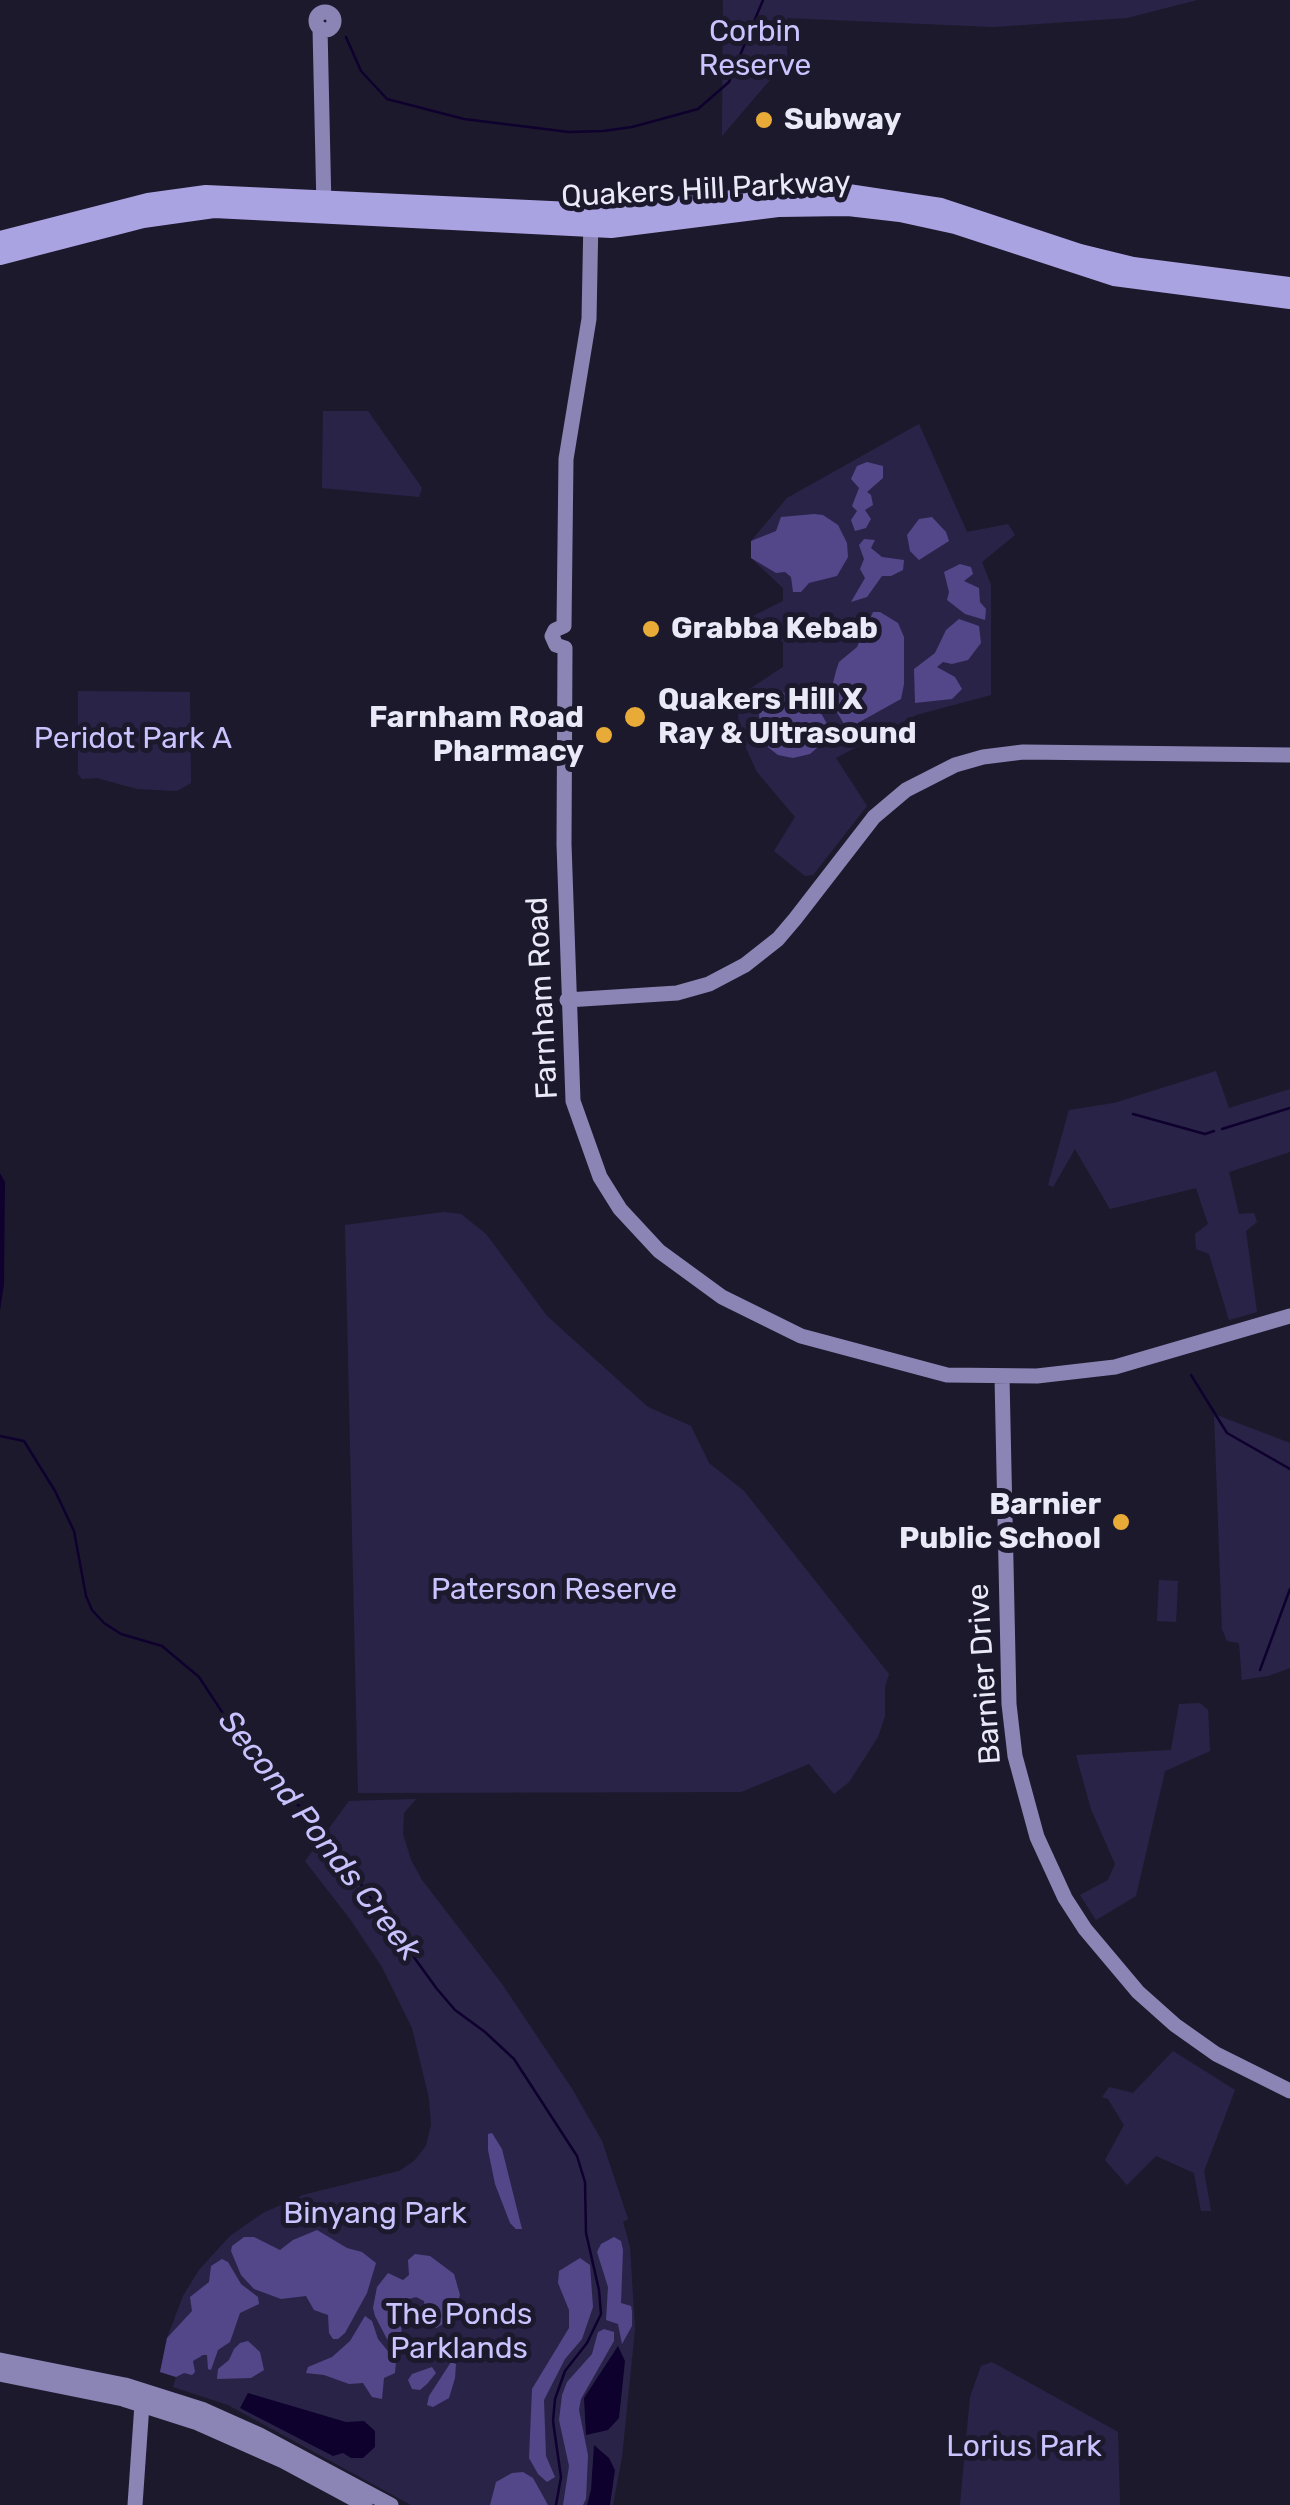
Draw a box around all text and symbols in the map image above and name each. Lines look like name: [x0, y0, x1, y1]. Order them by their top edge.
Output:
park label: Corbin Reserve: [699, 14, 811, 84]
place label: Subway: [784, 102, 901, 138]
marker: Subway: [753, 109, 775, 131]
street label: Quakers Hill Parkway: [560, 164, 852, 216]
place label: Grabba Kebab: [671, 611, 878, 647]
marker: Grabba Kebab: [640, 618, 662, 640]
place label: Quakers Hill X Ray & Ultrasound: [658, 682, 917, 752]
place label: Farnham Road Pharmacy: [369, 700, 584, 770]
marker: Quakers Hill X Ray & Ultrasound: [622, 704, 648, 730]
park label: Peridot Park A: [34, 721, 232, 757]
marker: Farnham Road Pharmacy: [593, 724, 615, 746]
street label: Farnham Road: [520, 896, 566, 1100]
place label: Barnier Public School: [899, 1487, 1101, 1558]
marker: Barnier Public School: [1110, 1511, 1132, 1533]
park label: Paterson Reserve: [431, 1572, 677, 1608]
street label: Barnier Drive: [961, 1582, 1009, 1766]
water label: Second Ponds Creek: [209, 1703, 429, 1969]
park label: Binyang Park: [283, 2196, 467, 2232]
park label: The Ponds Parklands: [386, 2297, 532, 2368]
park label: Lorius Park: [946, 2429, 1102, 2465]

